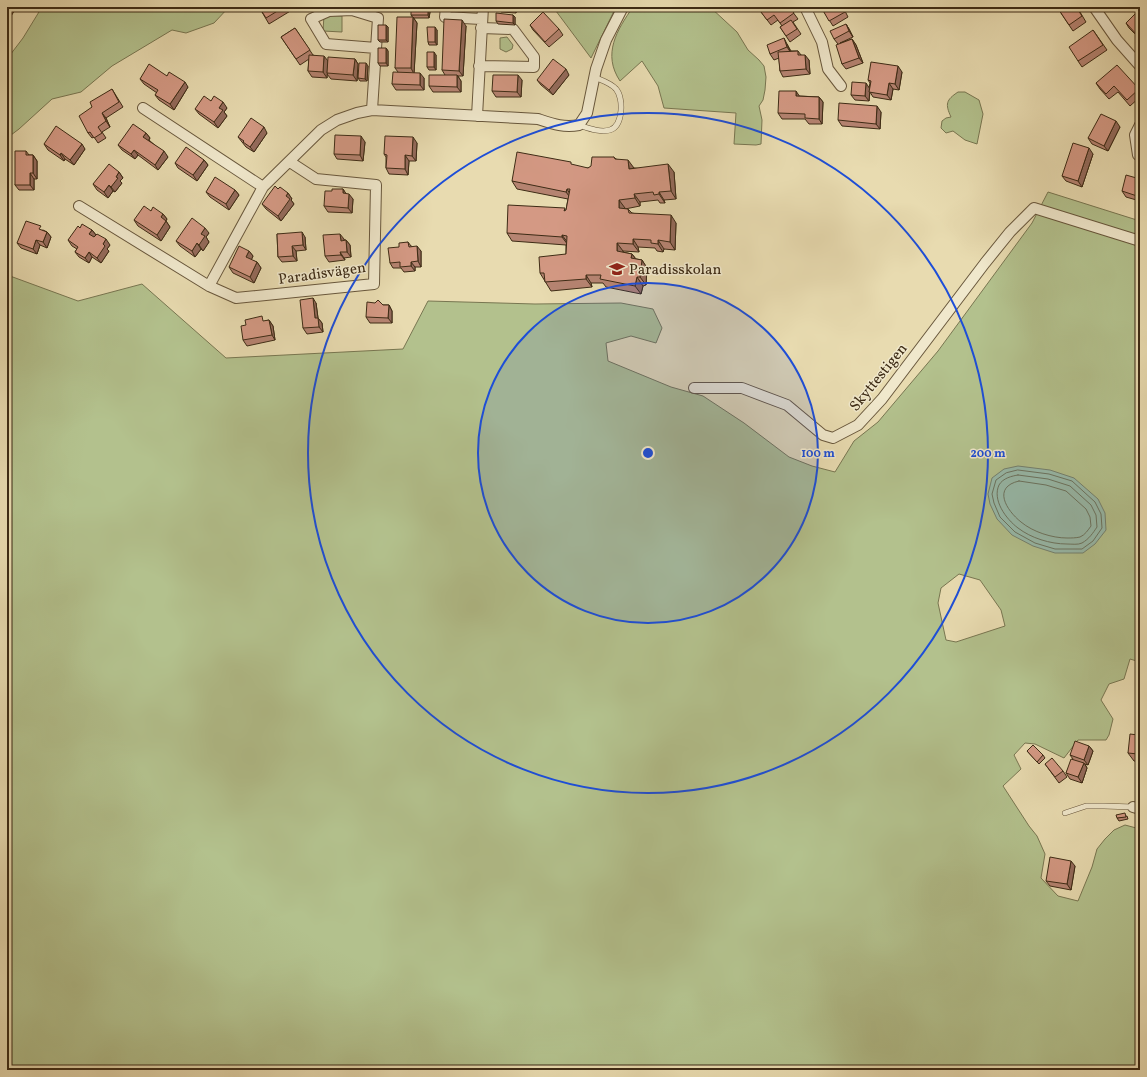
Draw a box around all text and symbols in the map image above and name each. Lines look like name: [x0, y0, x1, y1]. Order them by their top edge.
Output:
street label: Paradisvägen: [277, 258, 367, 291]
school or university icon: Paradisskolan: [608, 260, 626, 278]
place label: Paradisskolan: [629, 260, 721, 281]
street label: Skyttestigen: [845, 340, 913, 416]
centre of rings: [641, 446, 655, 460]
text: 100 m: [801, 446, 835, 462]
text: 200 m: [970, 446, 1006, 462]

